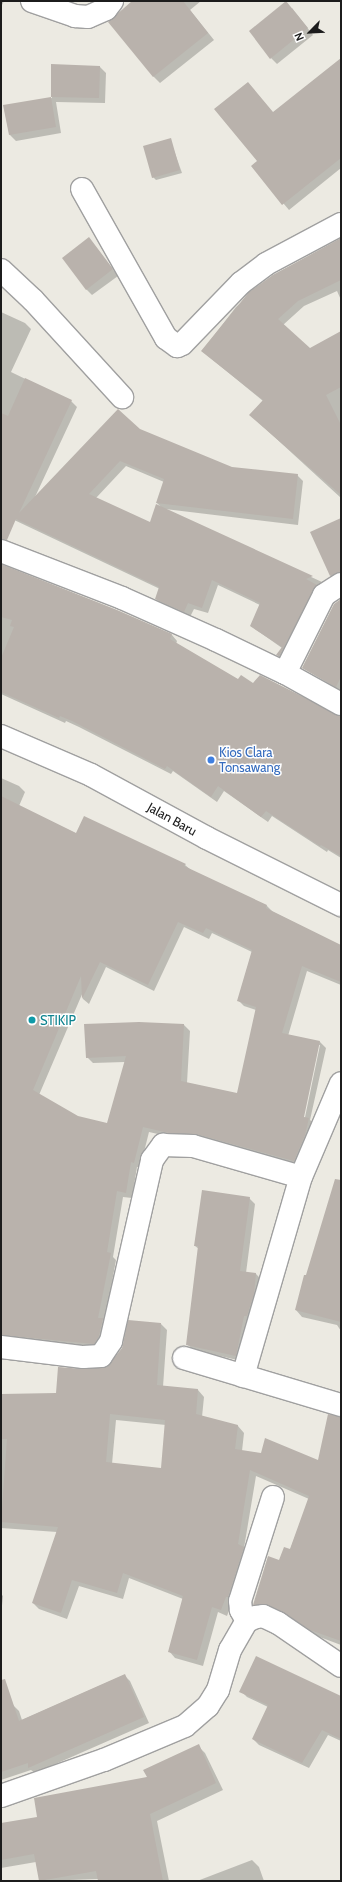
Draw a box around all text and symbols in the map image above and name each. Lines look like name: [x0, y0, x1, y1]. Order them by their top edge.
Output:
north arrow: [290, 12, 330, 52]
text: N: [291, 30, 307, 43]
place label: Kios Clara Tonsawang: [219, 745, 280, 776]
marker: Kios Clara Tonsawang: [206, 755, 216, 765]
street label: Jalan Baru: [145, 799, 199, 839]
place label: STIKIP: [40, 1012, 76, 1028]
marker: STIKIP: [27, 1015, 37, 1025]

